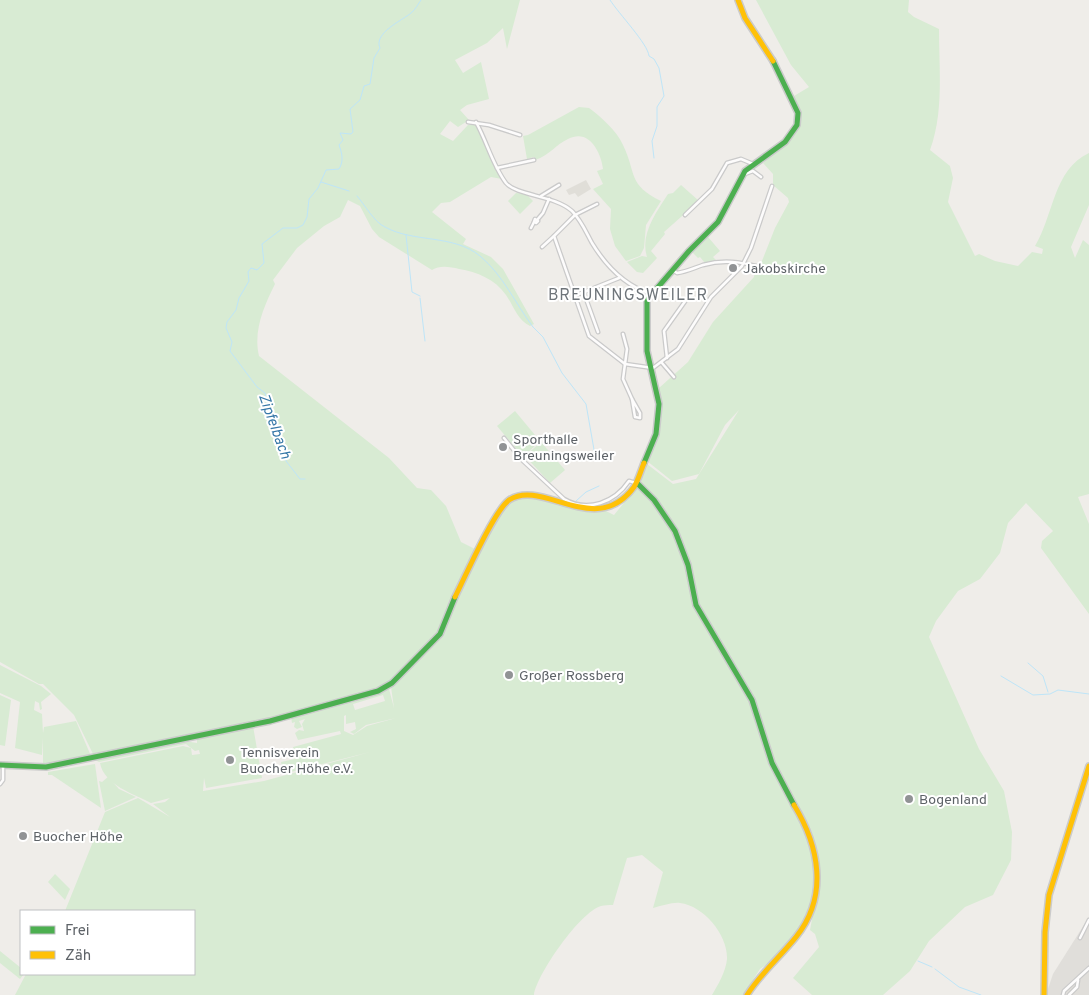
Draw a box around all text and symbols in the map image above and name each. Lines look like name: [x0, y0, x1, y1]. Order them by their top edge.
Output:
place label: Jakobskirche: [743, 261, 826, 278]
marker: Jakobskirche: [727, 262, 739, 274]
district label: BREUNINGSWEILER: [548, 286, 708, 306]
water label: Zipfelbach: [253, 391, 294, 462]
place label: Sporthalle Breuningsweiler: [513, 432, 615, 465]
marker: Sporthalle Breuningsweiler: [497, 441, 509, 453]
place label: Großer Rossberg: [519, 668, 624, 685]
marker: Großer Rossberg: [503, 669, 515, 681]
place label: Tennisverein Buocher Höhe e.V.: [240, 745, 353, 778]
marker: Tennisverein Buocher Höhe e.V.: [224, 754, 236, 766]
place label: Bogenland: [919, 792, 987, 809]
marker: Bogenland: [903, 793, 915, 805]
place label: Buocher Höhe: [33, 829, 123, 846]
marker: Buocher Höhe: [17, 830, 29, 842]
legend: [20, 910, 195, 975]
text: Frei: [65, 922, 90, 941]
text: Zäh: [65, 947, 91, 966]

